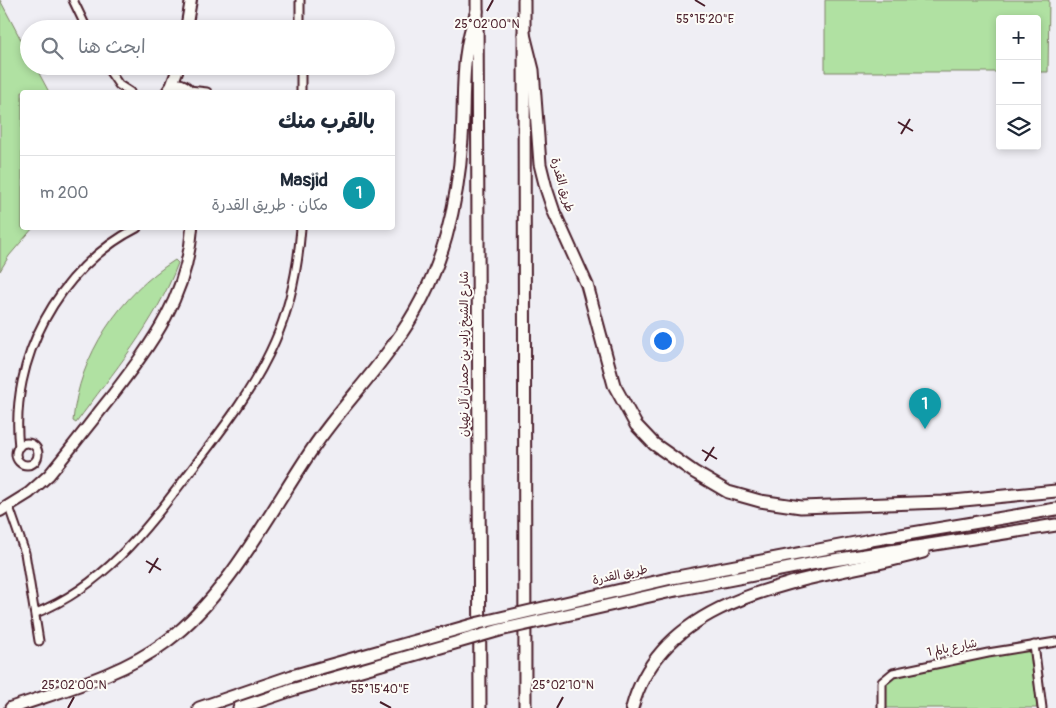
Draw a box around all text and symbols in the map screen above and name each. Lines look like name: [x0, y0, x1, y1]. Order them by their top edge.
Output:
text: 55°15'20"E: [676, 12, 734, 27]
map controls: [996, 15, 1041, 150]
button: +: [996, 15, 1041, 60]
text: 25°02'00"N: [454, 17, 520, 32]
search box: [20, 20, 395, 75]
icon: search: [38, 34, 66, 62]
text: ابحث هنا: [78, 35, 146, 59]
button: −: [996, 60, 1041, 105]
button: layers: [996, 105, 1041, 150]
text: بالقرب منك: [278, 108, 375, 135]
street label: طريق القدرة: [547, 156, 577, 214]
text: Masjid: [280, 168, 328, 192]
text: 200 m: [40, 183, 89, 203]
text: 1: [356, 183, 362, 203]
text: مكان · طريق القدرة: [211, 195, 328, 215]
street label: شارع الشيخ زايد بن حمدان آل نهيان: [457, 271, 473, 437]
your location: [650, 328, 676, 354]
pin: 1: [909, 388, 941, 429]
street label: طريق القدرة: [591, 562, 649, 588]
street label: شارع بالم 1: [926, 636, 979, 662]
text: 25°02'00"N: [41, 678, 107, 693]
text: 25°02'10"N: [532, 678, 594, 693]
text: 55°15'40"E: [351, 682, 409, 697]

